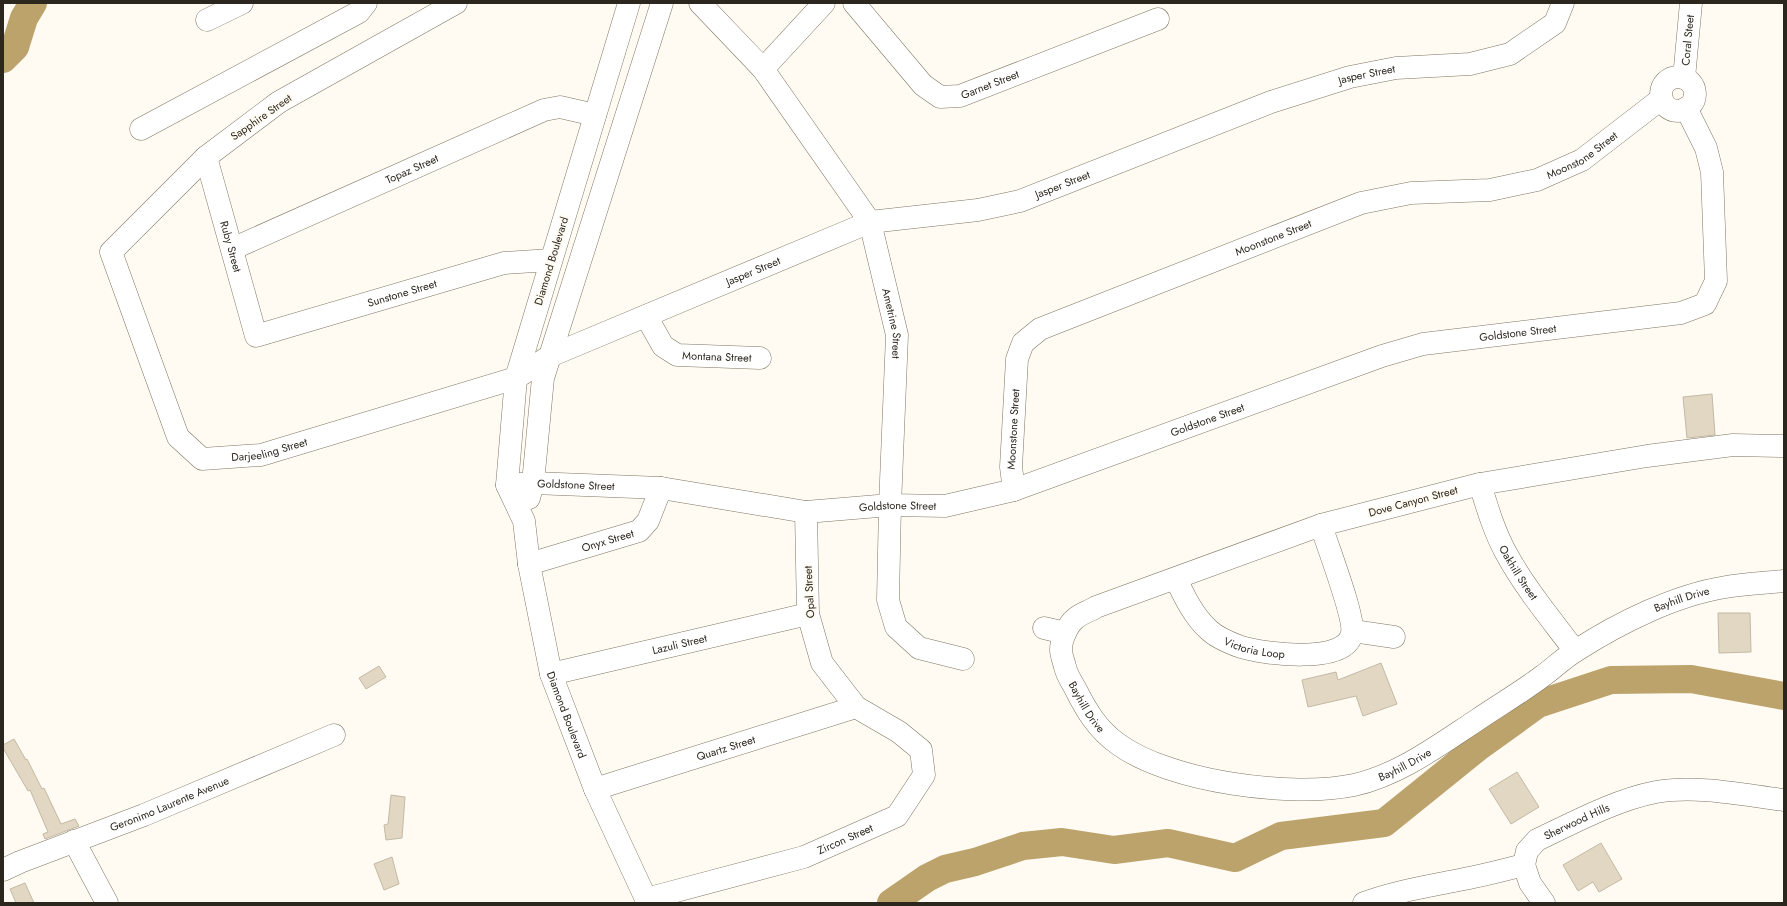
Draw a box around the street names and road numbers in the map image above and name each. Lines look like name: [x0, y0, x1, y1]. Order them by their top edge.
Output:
street label: Coral Steet: [1677, 14, 1698, 66]
street label: Jasper Street: [1334, 60, 1397, 89]
street label: Garnet Street: [958, 66, 1022, 103]
street label: Sapphire Street: [227, 90, 295, 144]
street label: Moonstone Street: [1544, 127, 1621, 183]
street label: Topaz Street: [383, 150, 441, 188]
street label: Jasper Street: [1031, 166, 1093, 203]
street label: Diamond Boulevard: [530, 215, 572, 307]
street label: Moonstone Street: [1233, 215, 1314, 260]
street label: Ruby Street: [216, 219, 246, 274]
street label: Jasper Street: [722, 252, 783, 290]
street label: Sunstone Street: [365, 275, 439, 311]
street label: Ametrine Street: [878, 286, 905, 359]
street label: Goldstone Street: [1478, 320, 1557, 345]
street label: Montana Street: [682, 347, 752, 366]
street label: Moonstone Street: [1003, 388, 1023, 470]
street label: Goldstone Street: [1168, 399, 1247, 440]
street label: Darjeeling Street: [231, 433, 309, 465]
street label: Goldstone Street: [537, 475, 615, 494]
street label: Dove Canyon Street: [1367, 481, 1460, 521]
street label: Goldstone Street: [858, 497, 937, 516]
street label: Onyx Street: [579, 525, 636, 556]
street label: Oakhill Street: [1495, 542, 1542, 604]
street label: Opal Street: [800, 565, 818, 619]
street label: Bayhill Drive: [1651, 582, 1711, 616]
street label: Lazuli Street: [650, 630, 709, 658]
street label: Victoria Loop: [1221, 633, 1286, 662]
street label: Diamond Boulevard: [543, 669, 590, 761]
street label: Bayhill Drive: [1065, 678, 1109, 736]
street label: Quartz Street: [694, 731, 757, 765]
street label: Bayhill Drive: [1376, 744, 1434, 785]
street label: Geronimo Laurente Avenue: [107, 772, 232, 835]
street label: Sherwood Hills: [1541, 799, 1612, 844]
street label: Zircon Street: [815, 820, 876, 858]

